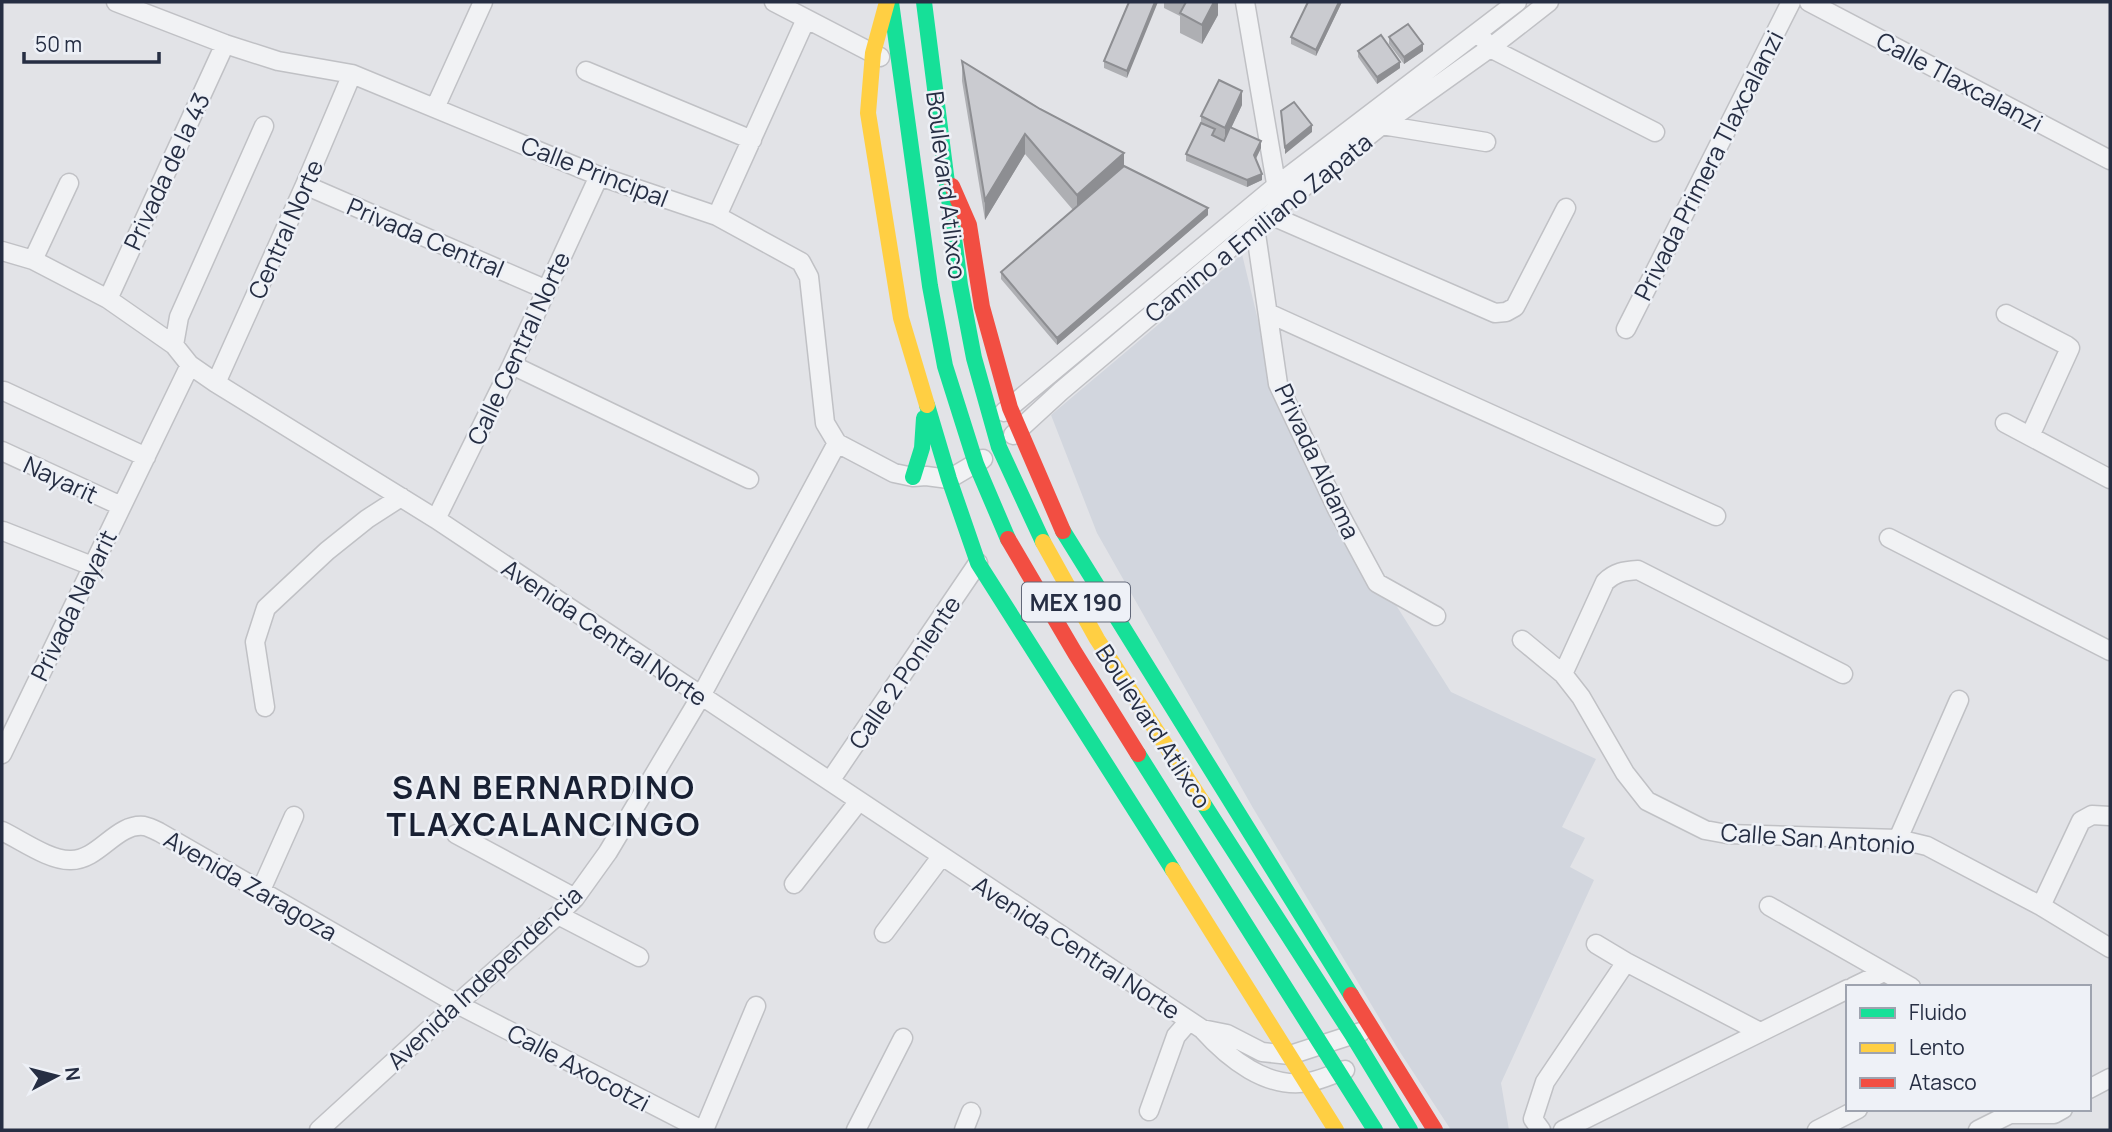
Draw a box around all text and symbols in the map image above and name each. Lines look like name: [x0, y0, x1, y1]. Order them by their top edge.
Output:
scale bar: [24, 21, 159, 65]
street label: Calle Tlaxcalanzi: [1871, 23, 2049, 139]
street label: Privada Primera Tlaxcalanzi: [1625, 24, 1791, 306]
text: 50 m: [35, 30, 82, 58]
street label: Privada de la 43: [115, 87, 217, 255]
street label: Boulevard Atlixco: [919, 89, 975, 281]
street label: Camino a Emiliano Zapata: [1137, 125, 1379, 329]
street label: Calle Principal: [517, 128, 673, 214]
street label: Central Norte: [240, 154, 330, 304]
street label: Privada Central: [342, 189, 510, 285]
street label: Calle Central Norte: [459, 246, 577, 450]
street label: Privada Aldama: [1268, 378, 1368, 544]
street label: Nayarit: [18, 447, 104, 511]
street label: Privada Nayarit: [22, 524, 124, 686]
street label: Avenida Central Norte: [496, 551, 714, 713]
road number: MEX 190: [1022, 582, 1130, 622]
street label: Calle 2 Poniente: [840, 589, 968, 755]
street label: Boulevard Atlixco: [1089, 638, 1219, 814]
district label: SAN BERNARDINO TLAXCALANCINGO: [387, 765, 701, 846]
street label: Calle San Antonio: [1720, 815, 1916, 861]
street label: Avenida Zaragoza: [158, 822, 344, 948]
street label: Avenida Central Norte: [967, 868, 1187, 1026]
street label: Avenida Independencia: [379, 878, 589, 1076]
legend: [1846, 985, 2091, 1111]
text: Fluido: [1909, 998, 1967, 1026]
street label: Calle Axocotzi: [502, 1016, 656, 1118]
text: Lento: [1909, 1033, 1965, 1061]
north arrow: [21, 1041, 91, 1111]
text: N: [59, 1066, 87, 1082]
text: Atasco: [1909, 1068, 1977, 1096]

